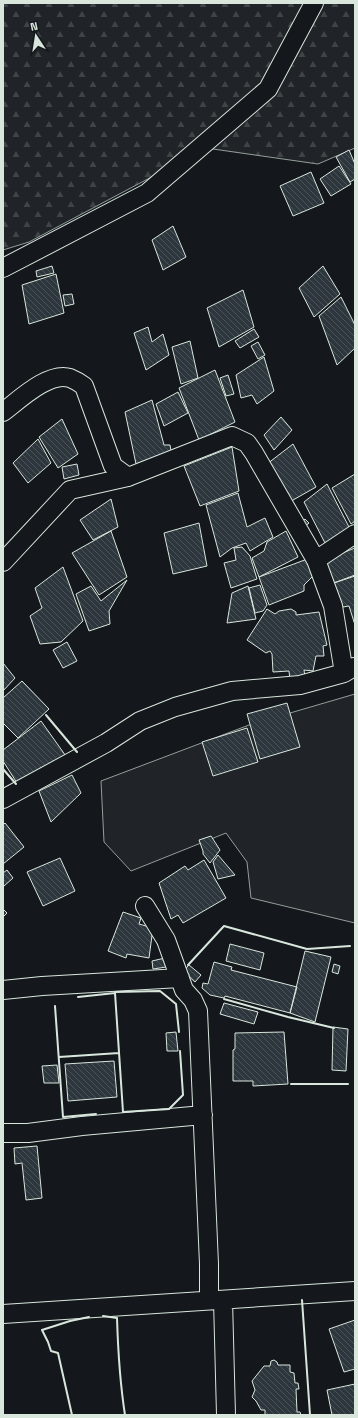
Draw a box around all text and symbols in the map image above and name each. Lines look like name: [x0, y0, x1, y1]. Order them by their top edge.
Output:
north arrow: [16, 16, 56, 56]
text: N: [29, 19, 39, 34]

